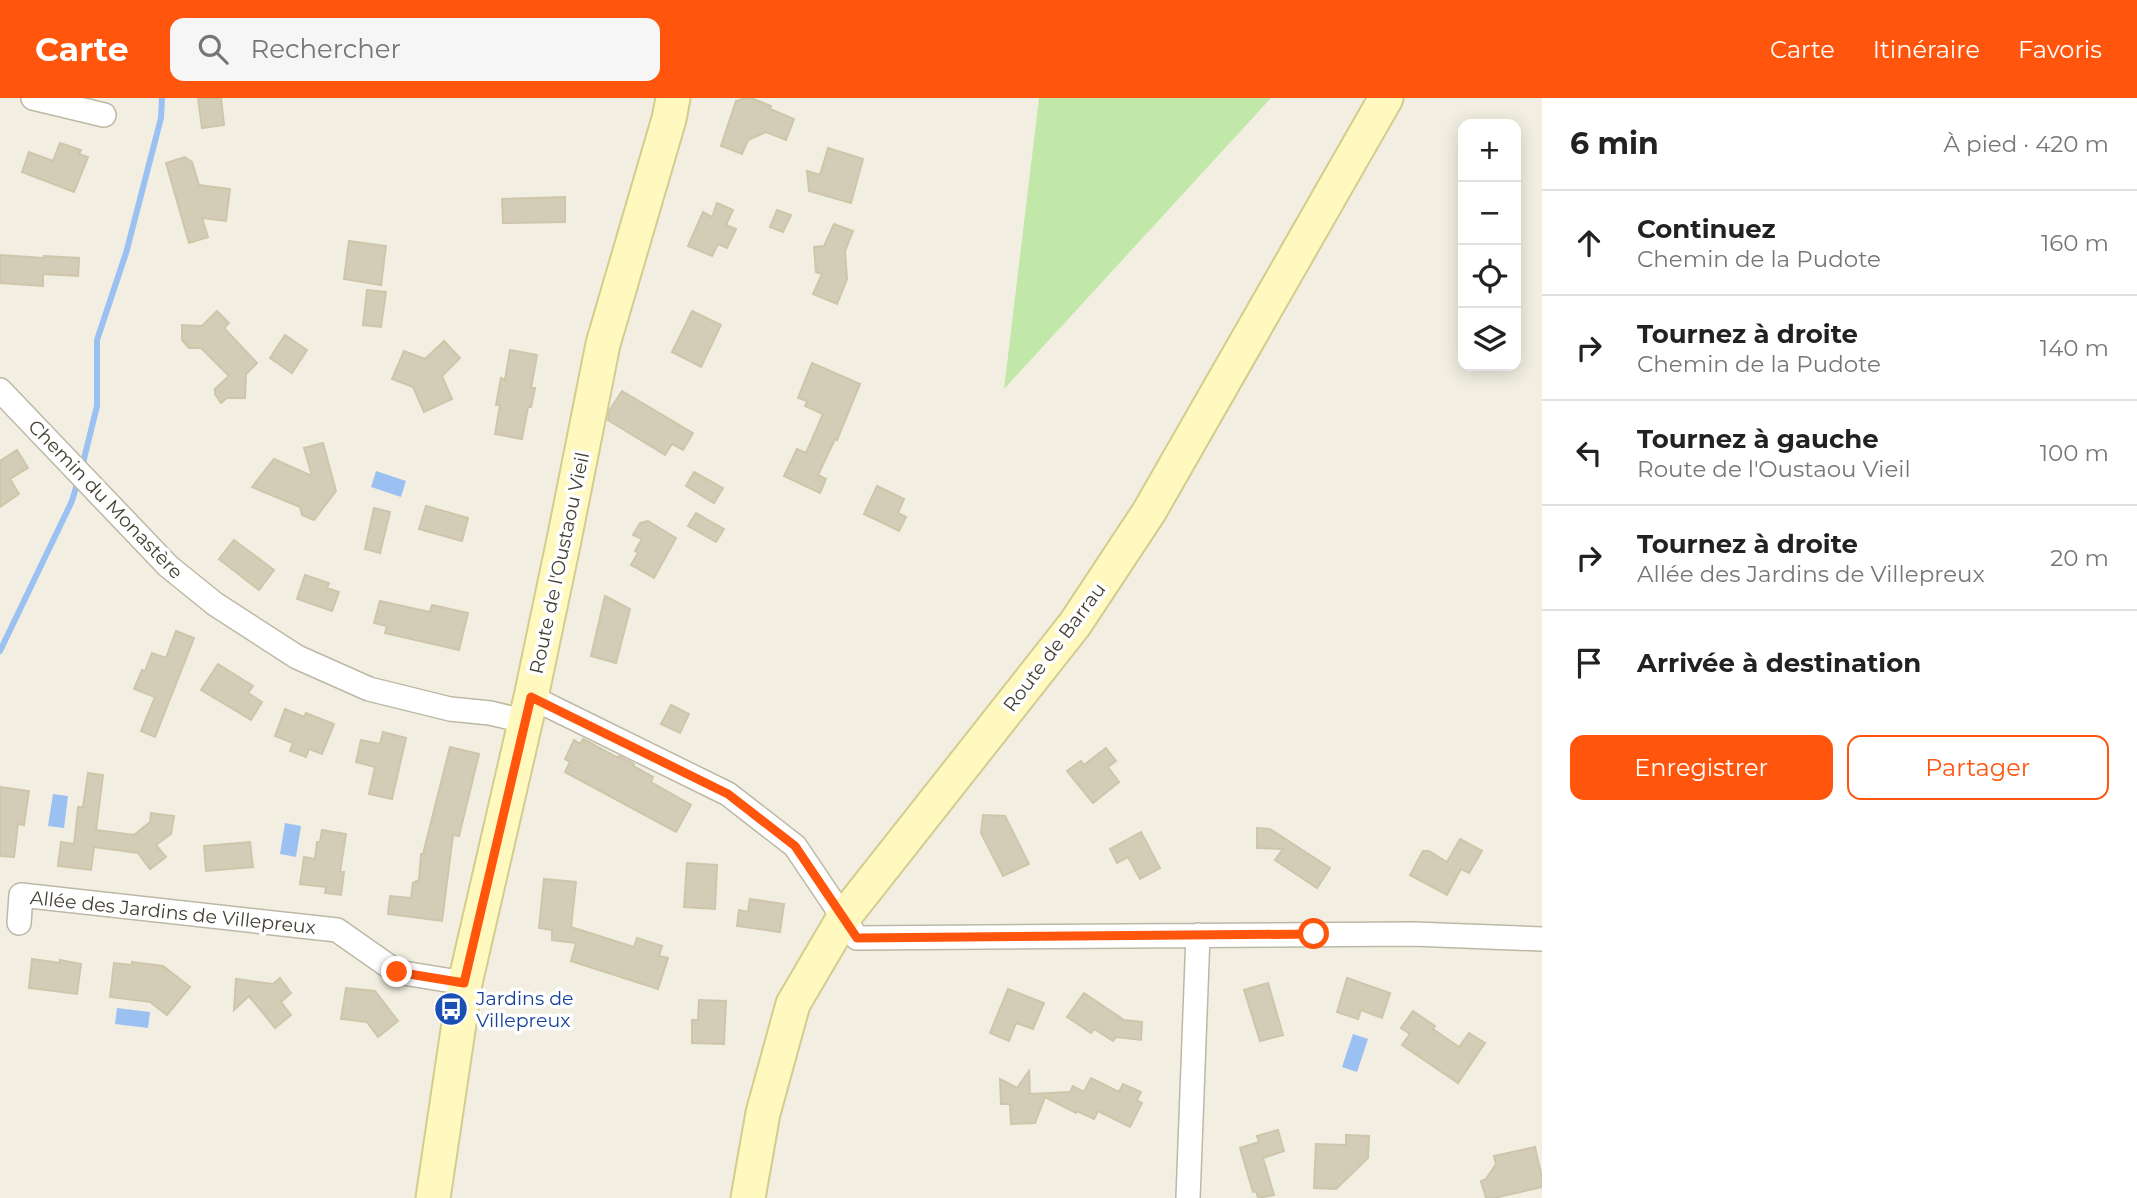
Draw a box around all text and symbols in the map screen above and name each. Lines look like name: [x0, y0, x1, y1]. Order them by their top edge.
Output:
search box: [170, 18, 660, 81]
text: Carte: [35, 29, 128, 69]
icon: search: [194, 30, 232, 68]
text: Rechercher: [250, 33, 401, 65]
text: Carte: [1770, 35, 1835, 64]
text: Itinéraire: [1873, 35, 1980, 64]
text: Favoris: [2018, 35, 2102, 64]
map controls: [1458, 119, 1521, 371]
button: +: [1458, 119, 1521, 182]
text: 6 min: [1570, 125, 1659, 162]
text: À pied · 420 m: [1944, 130, 2109, 158]
button: −: [1458, 182, 1521, 245]
text: Continuez: [1637, 213, 1776, 245]
icon: ahead: [1570, 224, 1608, 262]
text: 160 m: [2041, 229, 2109, 257]
button: locate: [1458, 245, 1521, 308]
text: Chemin de la Pudote: [1637, 245, 1881, 273]
button: layers: [1458, 308, 1521, 371]
text: Tournez à droite: [1637, 318, 1858, 350]
icon: right: [1570, 329, 1608, 367]
text: 140 m: [2040, 334, 2109, 362]
text: Chemin de la Pudote: [1637, 350, 1881, 378]
street label: Chemin du Monastère: [24, 415, 188, 584]
text: Tournez à gauche: [1637, 423, 1879, 455]
icon: left: [1570, 434, 1608, 472]
text: 100 m: [2040, 439, 2109, 467]
street label: Route de l'Oustaou Vieil: [525, 450, 594, 676]
text: Route de l'Oustaou Vieil: [1637, 455, 1911, 483]
text: Tournez à droite: [1637, 528, 1858, 560]
icon: right: [1570, 539, 1608, 577]
text: 20 m: [2050, 544, 2109, 572]
text: Allée des Jardins de Villepreux: [1637, 560, 1985, 588]
street label: Route de Barrau: [998, 578, 1110, 716]
icon: arrive: [1570, 644, 1608, 682]
text: Arrivée à destination: [1637, 647, 1921, 679]
button: Enregistrer: [1570, 735, 1833, 800]
button: Partager: [1847, 735, 2109, 800]
street label: Allée des Jardins de Villepreux: [29, 886, 317, 939]
route start: [1298, 918, 1329, 949]
route end: [381, 956, 412, 987]
place label: Jardins de Villepreux: [475, 987, 574, 1032]
bus stop icon: Jardins de Villepreux: [432, 990, 470, 1028]

